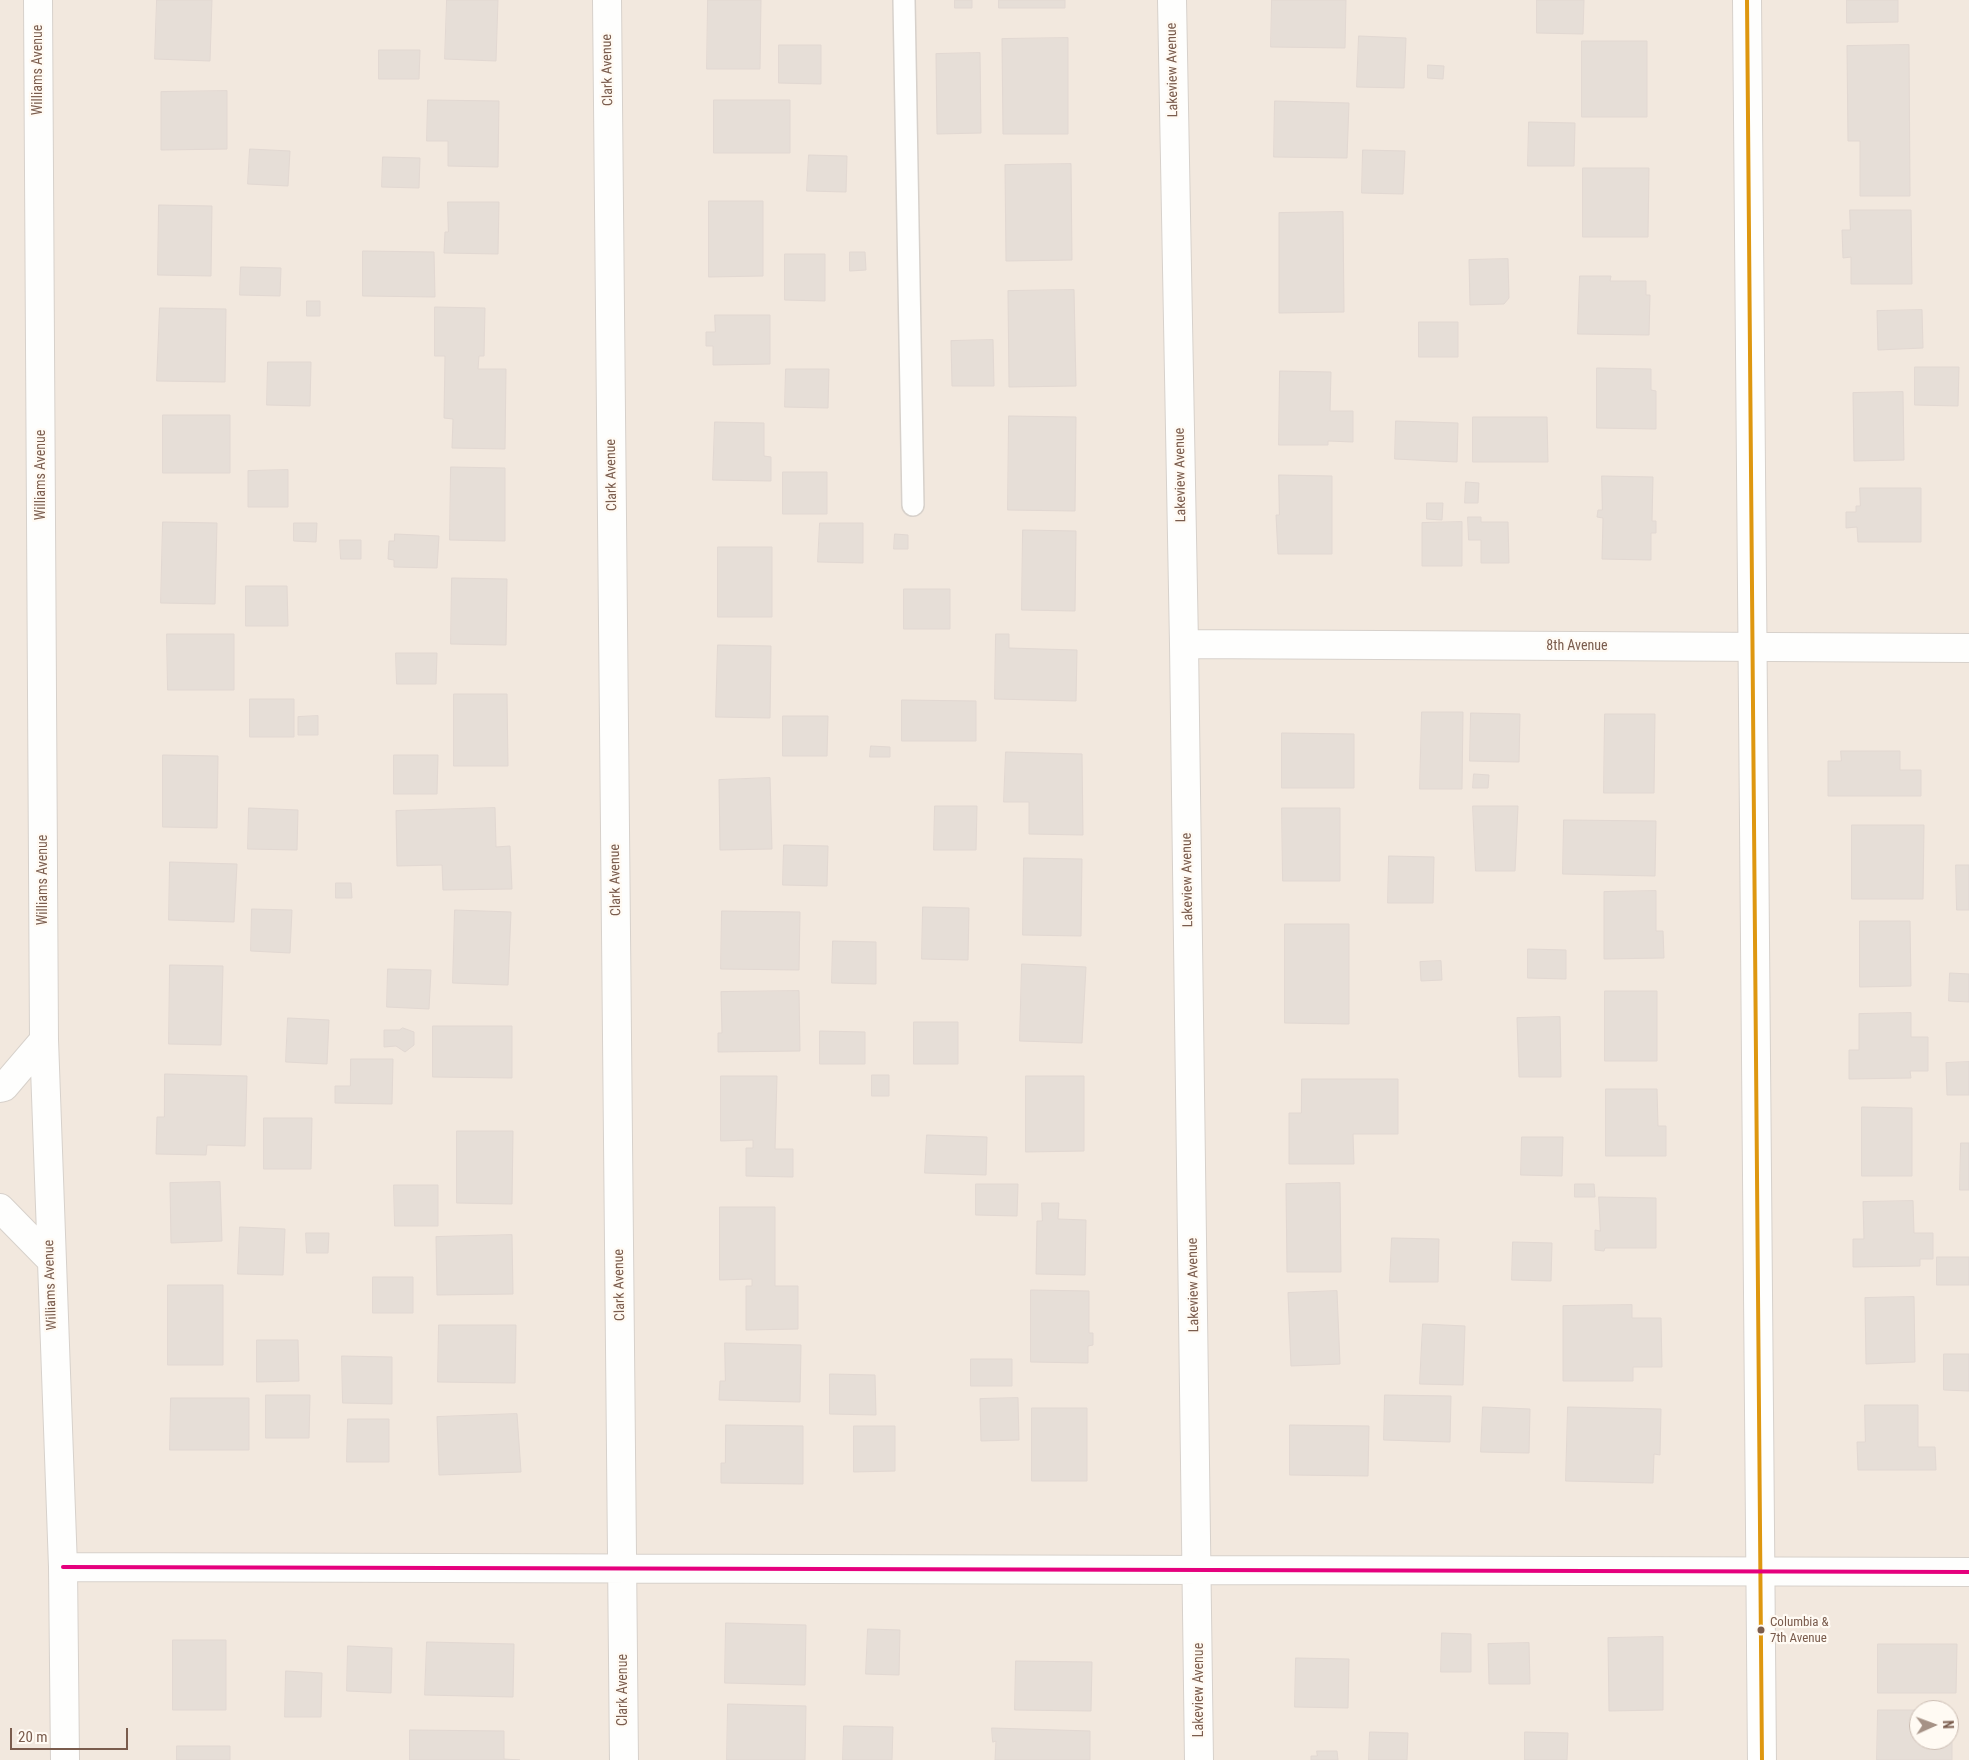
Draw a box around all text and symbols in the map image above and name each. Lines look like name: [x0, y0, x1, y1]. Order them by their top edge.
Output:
street label: Lakeview Avenue: [1164, 23, 1182, 117]
street label: Williams Avenue: [30, 25, 46, 115]
street label: Clark Avenue: [599, 34, 617, 106]
street label: Lakeview Avenue: [1172, 428, 1190, 522]
street label: Williams Avenue: [33, 430, 49, 520]
street label: Clark Avenue: [603, 439, 621, 511]
street label: 8th Avenue: [1546, 638, 1608, 654]
street label: Lakeview Avenue: [1179, 833, 1197, 927]
street label: Williams Avenue: [35, 835, 51, 925]
street label: Clark Avenue: [607, 844, 625, 916]
street label: Lakeview Avenue: [1185, 1238, 1203, 1332]
street label: Williams Avenue: [41, 1239, 61, 1331]
street label: Clark Avenue: [611, 1249, 629, 1321]
place label: Columbia & 7th Avenue: [1770, 1615, 1829, 1646]
marker: Columbia & 7th Avenue: [1756, 1625, 1766, 1635]
street label: Lakeview Avenue: [1191, 1643, 1207, 1737]
street label: Clark Avenue: [615, 1654, 631, 1726]
north arrow: [1909, 1700, 1959, 1750]
scale bar: [12, 1718, 130, 1750]
text: N: [1940, 1720, 1956, 1729]
text: 20 m: [18, 1728, 48, 1746]

